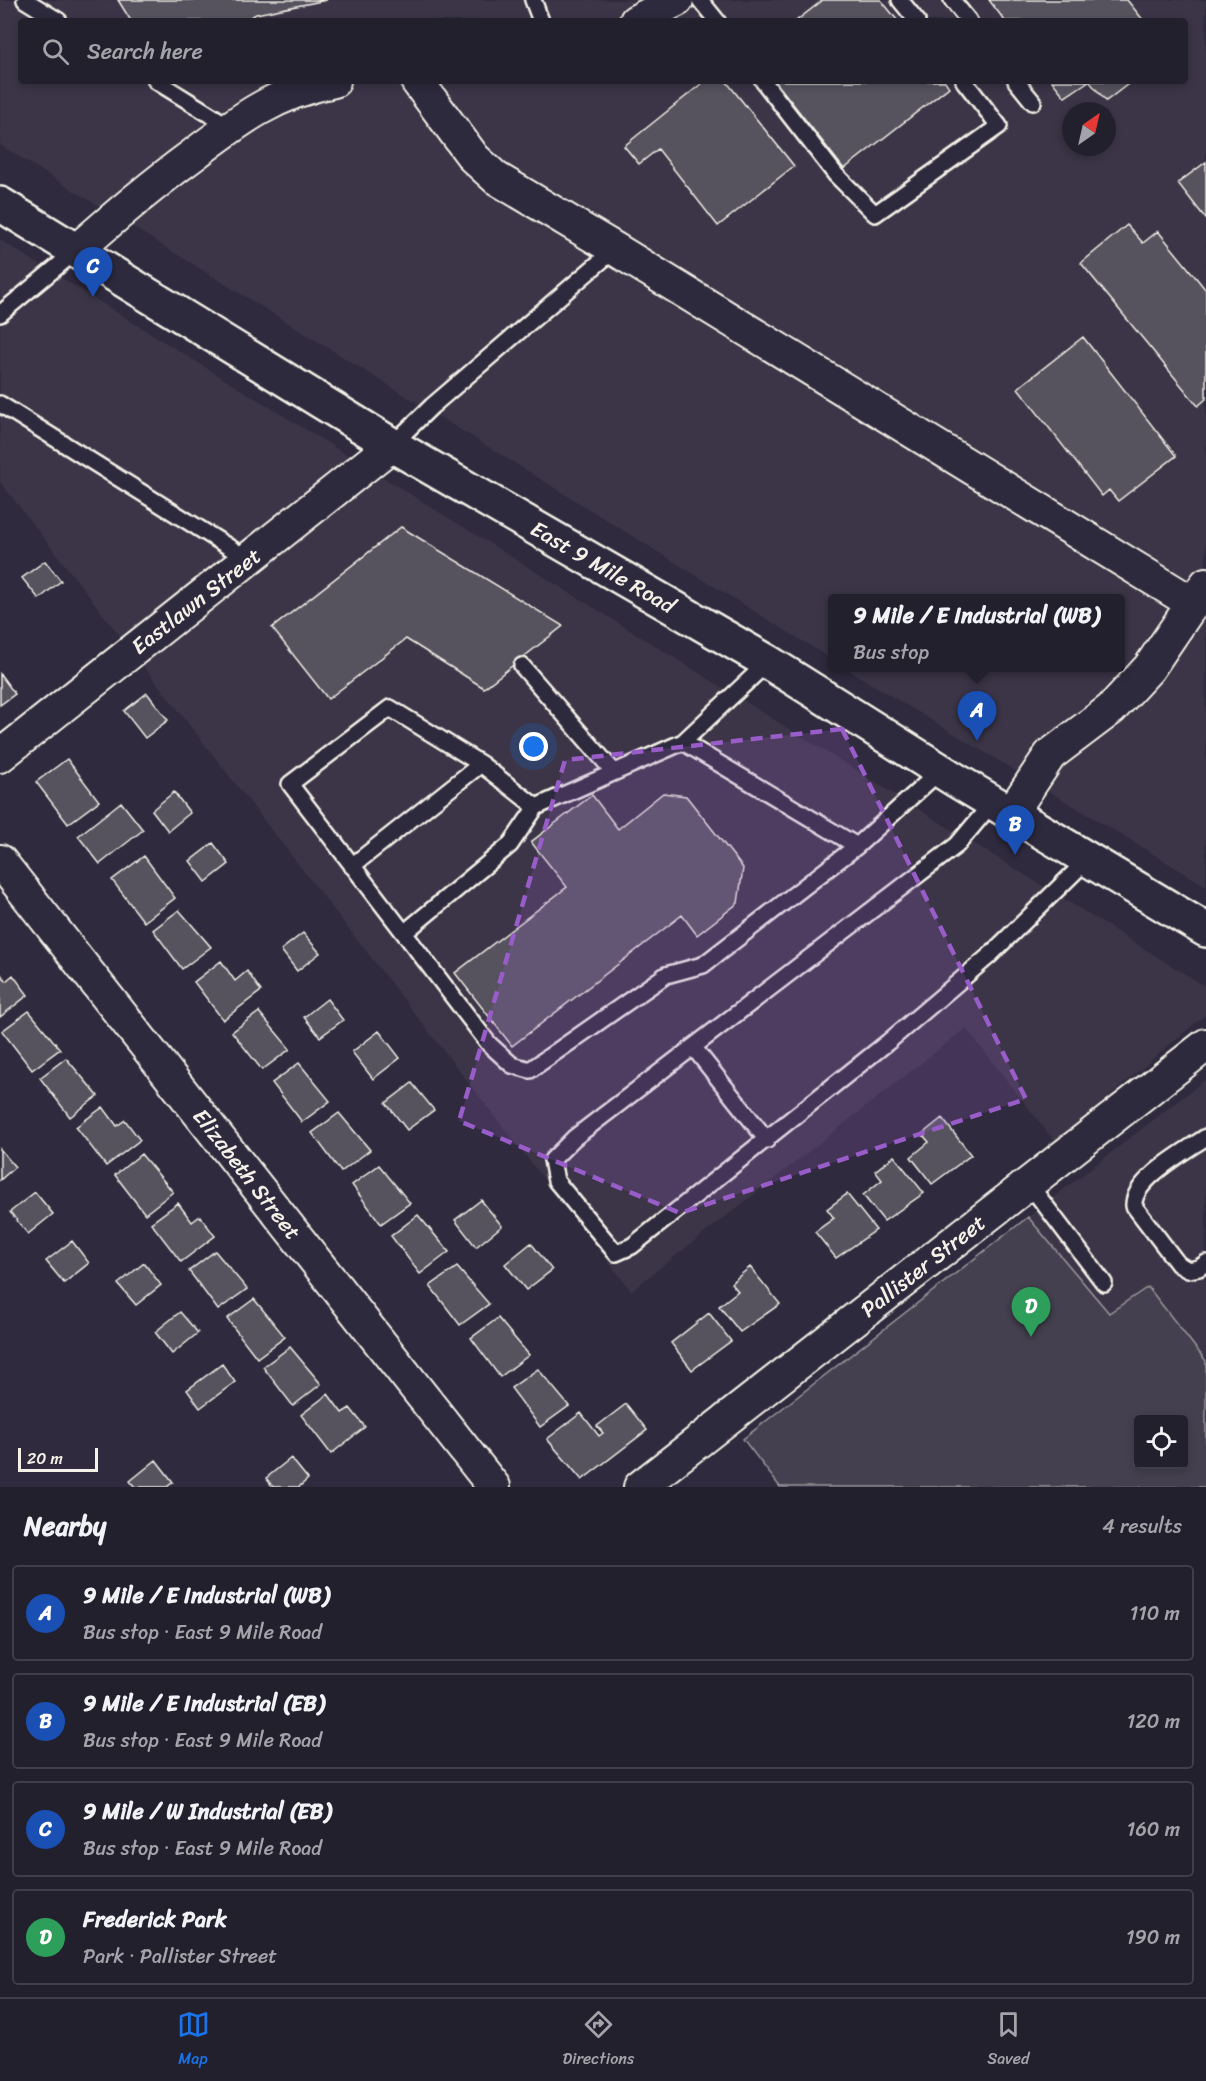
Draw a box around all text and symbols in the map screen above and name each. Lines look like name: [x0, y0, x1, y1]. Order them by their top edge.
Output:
search box: [18, 18, 1188, 84]
text: Search here: [87, 32, 203, 71]
icon: search: [39, 35, 72, 68]
north arrow: [1062, 102, 1116, 156]
pin: C: [74, 248, 112, 297]
street label: East 9 Mile Road: [523, 510, 684, 625]
street label: Eastlawn Street: [122, 537, 270, 665]
popup: [828, 594, 1125, 672]
text: 9 Mile / E Industrial (WB): [853, 596, 1100, 635]
text: Bus stop: [853, 635, 929, 670]
pin: A: [958, 692, 996, 741]
your location: [519, 732, 548, 761]
pin: B: [996, 806, 1034, 855]
street label: Elizabeth Street: [183, 1099, 312, 1249]
street label: Pallister Street: [852, 1204, 995, 1328]
pin: D: [1012, 1288, 1050, 1337]
map controls: [1134, 1415, 1188, 1469]
button: locate: [1134, 1415, 1188, 1469]
text: 20 m: [27, 1444, 63, 1473]
scale bar: [18, 1445, 98, 1472]
text: Nearby: [24, 1503, 106, 1549]
text: 4 results: [1102, 1509, 1182, 1544]
text: 9 Mile / E Industrial (WB): [83, 1576, 330, 1615]
text: A: [39, 1596, 52, 1631]
text: 110 m: [1130, 1596, 1180, 1631]
text: Bus stop · East 9 Mile Road: [83, 1615, 322, 1650]
text: 9 Mile / E Industrial (EB): [83, 1684, 325, 1723]
text: B: [39, 1704, 52, 1739]
text: 120 m: [1127, 1704, 1180, 1739]
text: Bus stop · East 9 Mile Road: [83, 1723, 322, 1758]
text: 9 Mile / W Industrial (EB): [83, 1792, 331, 1831]
text: C: [39, 1812, 52, 1847]
text: 160 m: [1127, 1812, 1180, 1847]
text: Bus stop · East 9 Mile Road: [83, 1831, 322, 1866]
text: Frederick Park: [83, 1900, 227, 1939]
text: D: [40, 1920, 51, 1955]
text: 190 m: [1126, 1920, 1180, 1955]
text: Park · Pallister Street: [83, 1939, 277, 1974]
tab: Map: [177, 2008, 210, 2073]
tab: Directions: [563, 2008, 634, 2073]
tab: Saved: [987, 2008, 1029, 2073]

